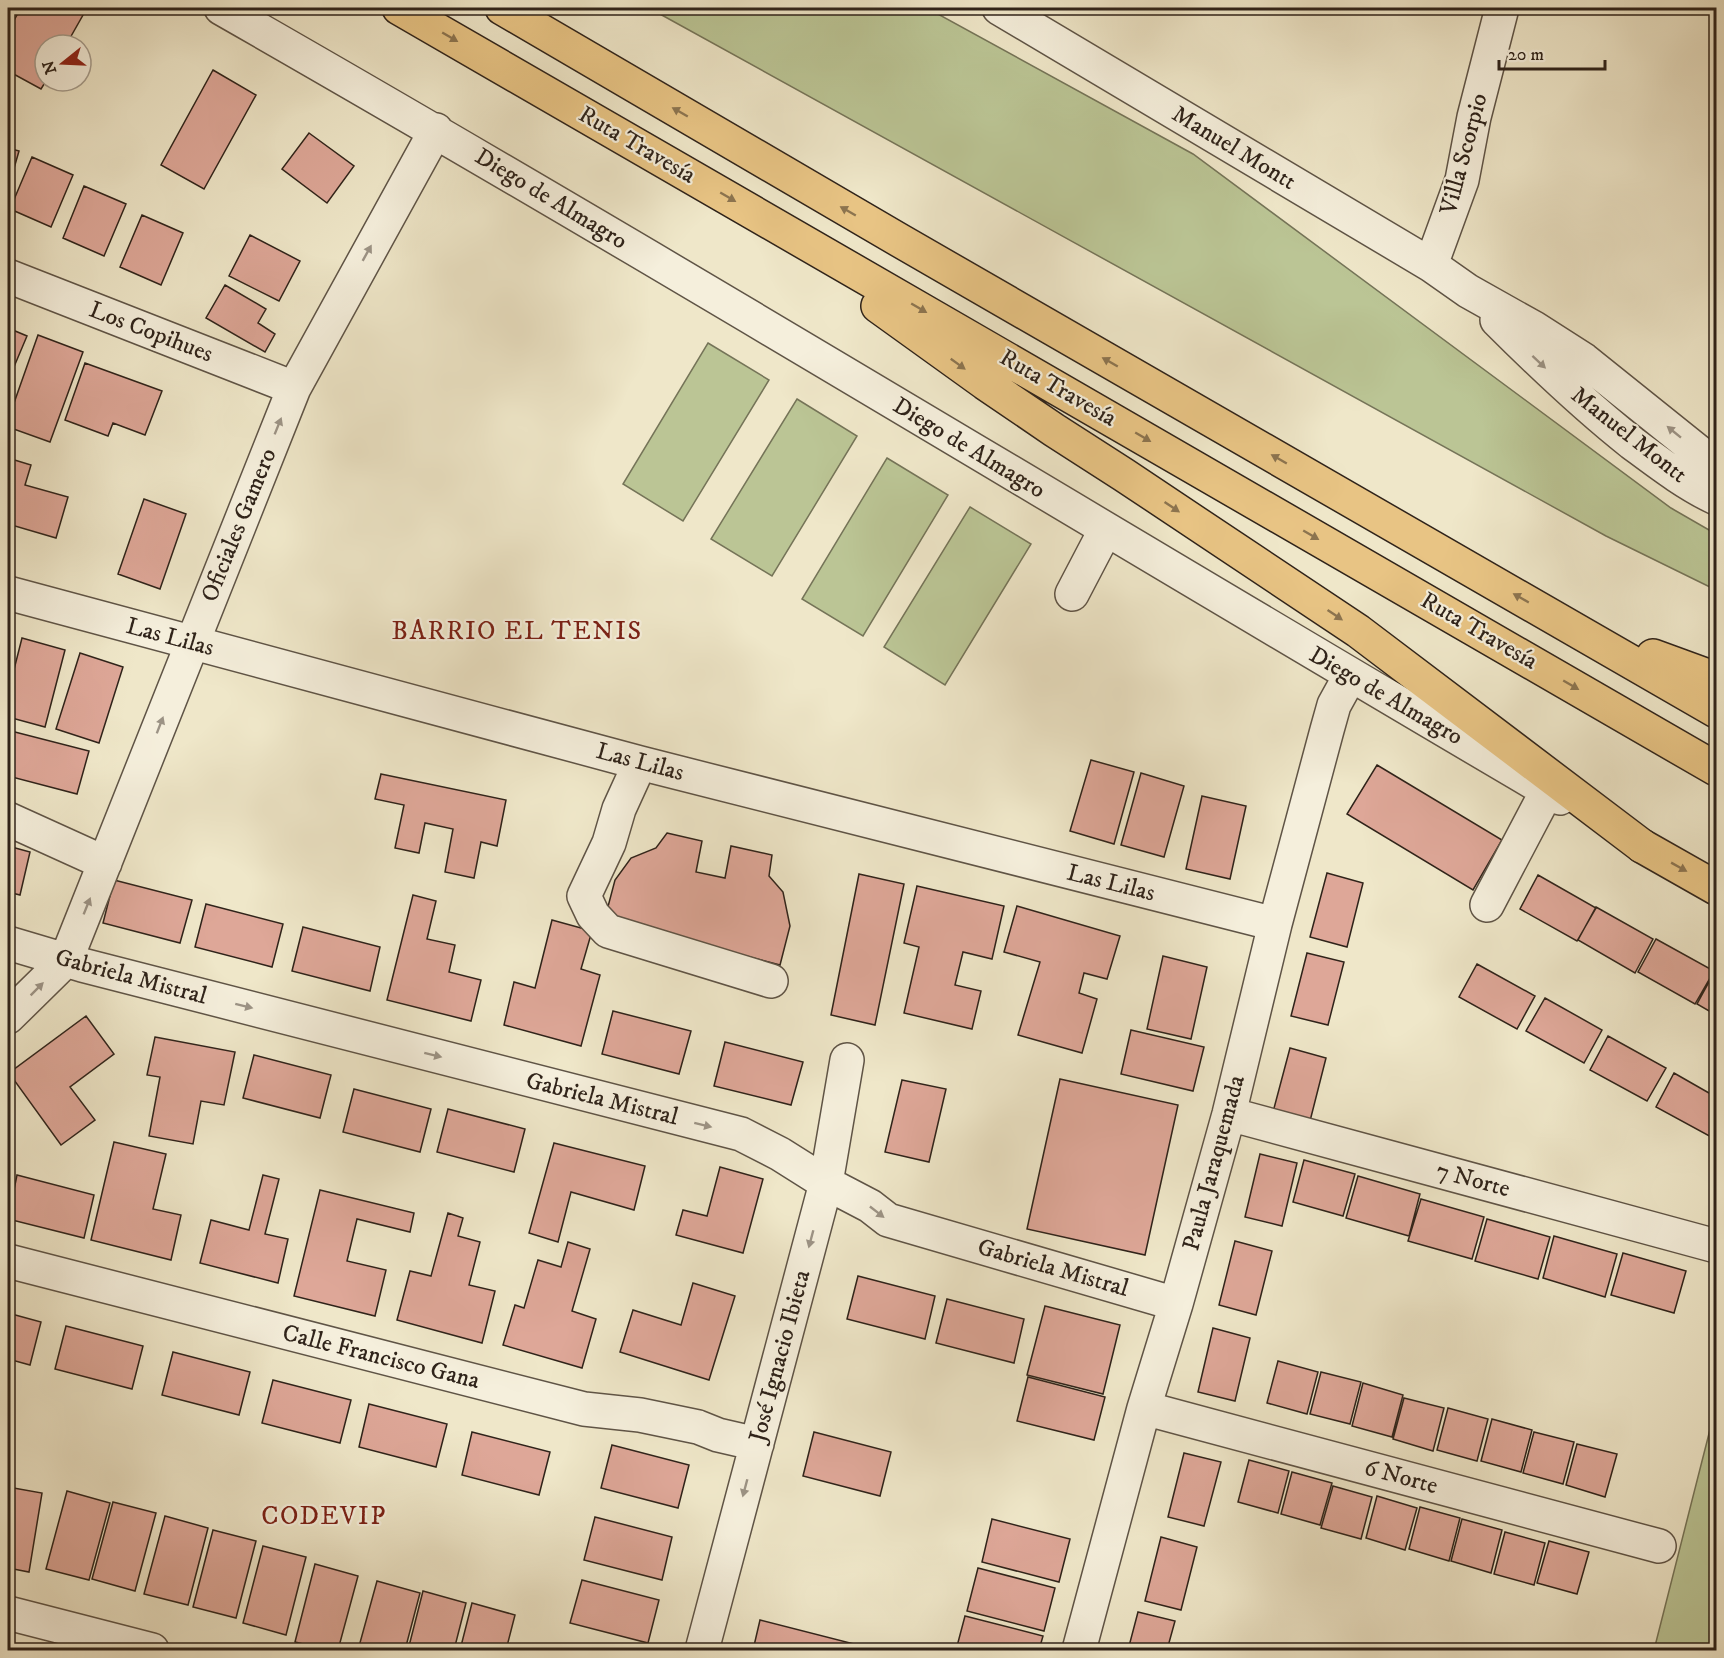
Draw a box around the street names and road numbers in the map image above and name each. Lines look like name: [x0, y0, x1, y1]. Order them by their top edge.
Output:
street label: Villa Scorpio: [1433, 90, 1495, 219]
street label: Ruta Travesía: [573, 99, 702, 191]
street label: Manuel Montt: [1166, 99, 1302, 197]
street label: Diego de Almagro: [469, 142, 633, 256]
street label: Los Copihues: [85, 295, 217, 369]
street label: Ruta Travesía: [994, 342, 1123, 434]
street label: Manuel Montt: [1565, 380, 1693, 490]
street label: Diego de Almagro: [887, 391, 1051, 505]
street label: Oficiales Gamero: [195, 444, 283, 606]
street label: Ruta Travesía: [1415, 585, 1544, 677]
street label: Las Lilas: [123, 611, 217, 663]
street label: Diego de Almagro: [1304, 640, 1468, 752]
street label: Las Lilas: [593, 736, 687, 788]
street label: Las Lilas: [1064, 858, 1158, 908]
street label: Gabriela Mistral: [52, 942, 211, 1012]
street label: Gabriela Mistral: [523, 1066, 682, 1133]
street label: Paula Jaraquemada: [1176, 1071, 1252, 1254]
street label: 7 Norte: [1433, 1156, 1513, 1204]
street label: Gabriela Mistral: [974, 1232, 1133, 1304]
street label: José Ignacio Ibieta: [742, 1266, 818, 1447]
street label: Calle Francisco Gana: [279, 1318, 483, 1396]
street label: 6 Norte: [1361, 1453, 1441, 1501]

